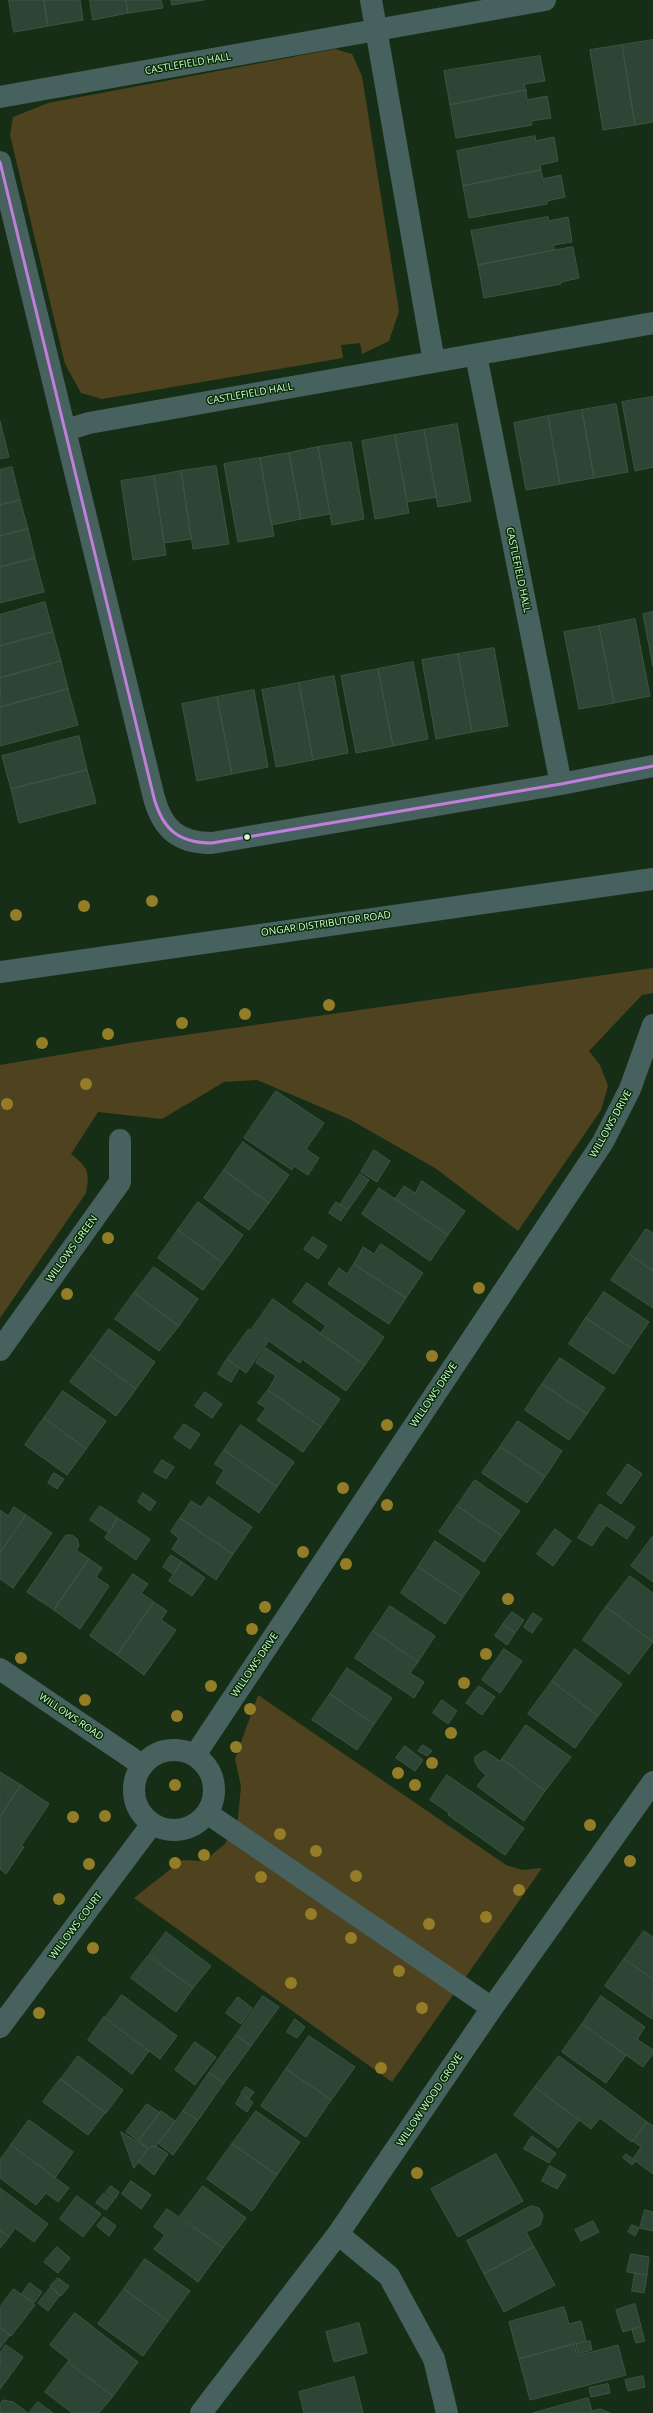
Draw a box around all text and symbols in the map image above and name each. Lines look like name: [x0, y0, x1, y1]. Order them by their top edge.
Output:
street label: CASTLEFIELD HALL: [144, 51, 232, 77]
street label: CASTLEFIELD HALL: [206, 381, 294, 407]
street label: CASTLEFIELD HALL: [503, 526, 533, 614]
unlabelled marker: [242, 832, 252, 842]
street label: ONGAR DISTRIBUTOR ROAD: [260, 909, 392, 939]
street label: WILLOWS DRIVE: [587, 1088, 635, 1160]
street label: WILLOWS GREEN: [44, 1213, 100, 1285]
street label: WILLOWS DRIVE: [408, 1360, 460, 1430]
street label: WILLOWS DRIVE: [229, 1630, 281, 1700]
street label: WILLOWS ROAD: [37, 1691, 105, 1743]
street label: WILLOWS COURT: [47, 1890, 105, 1962]
street label: WILLOW WOOD GROVE: [394, 2051, 466, 2149]

